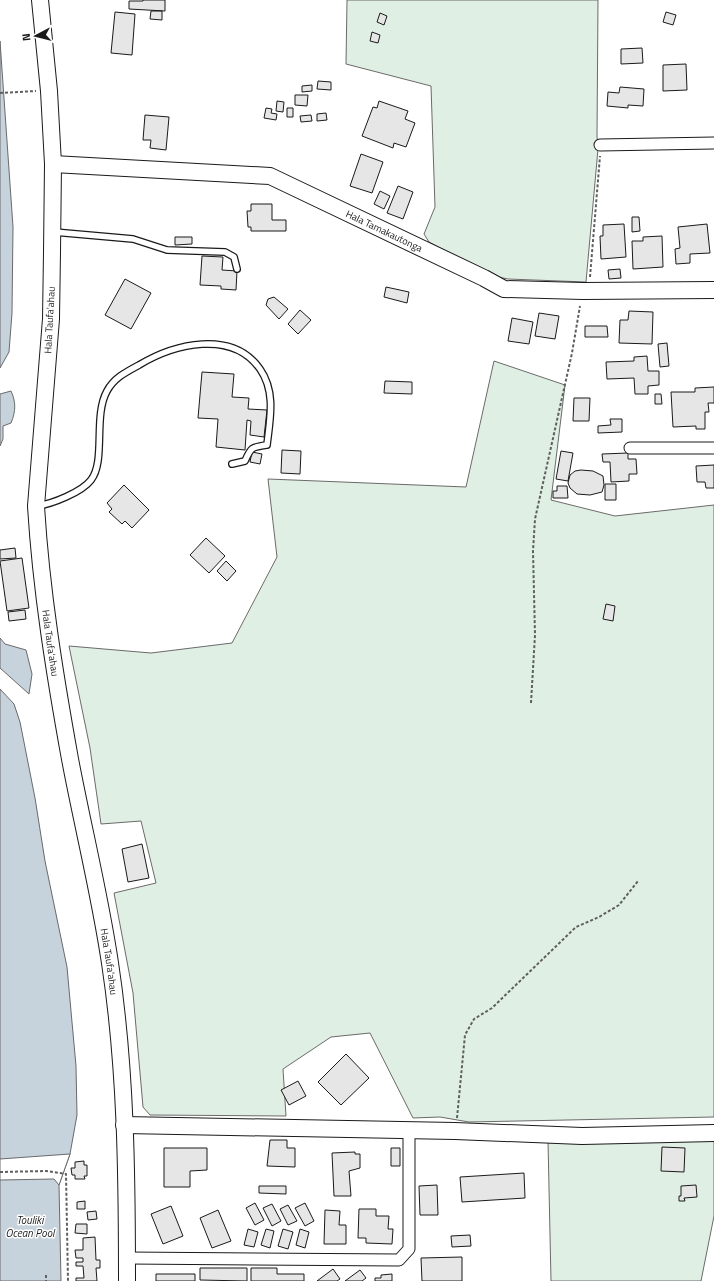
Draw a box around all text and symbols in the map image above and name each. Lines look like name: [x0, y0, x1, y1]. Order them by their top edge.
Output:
north arrow: [16, 16, 56, 56]
text: N: [18, 32, 34, 42]
street label: Hala Tamakautonga: [343, 206, 425, 256]
street label: Hala Taufa'ahau: [40, 286, 59, 354]
street label: Hala Taufa'ahau: [38, 609, 63, 677]
street label: Hala Taufa'ahau: [96, 927, 121, 996]
water label: Touliki Ocean Pool: [5, 1212, 56, 1241]

